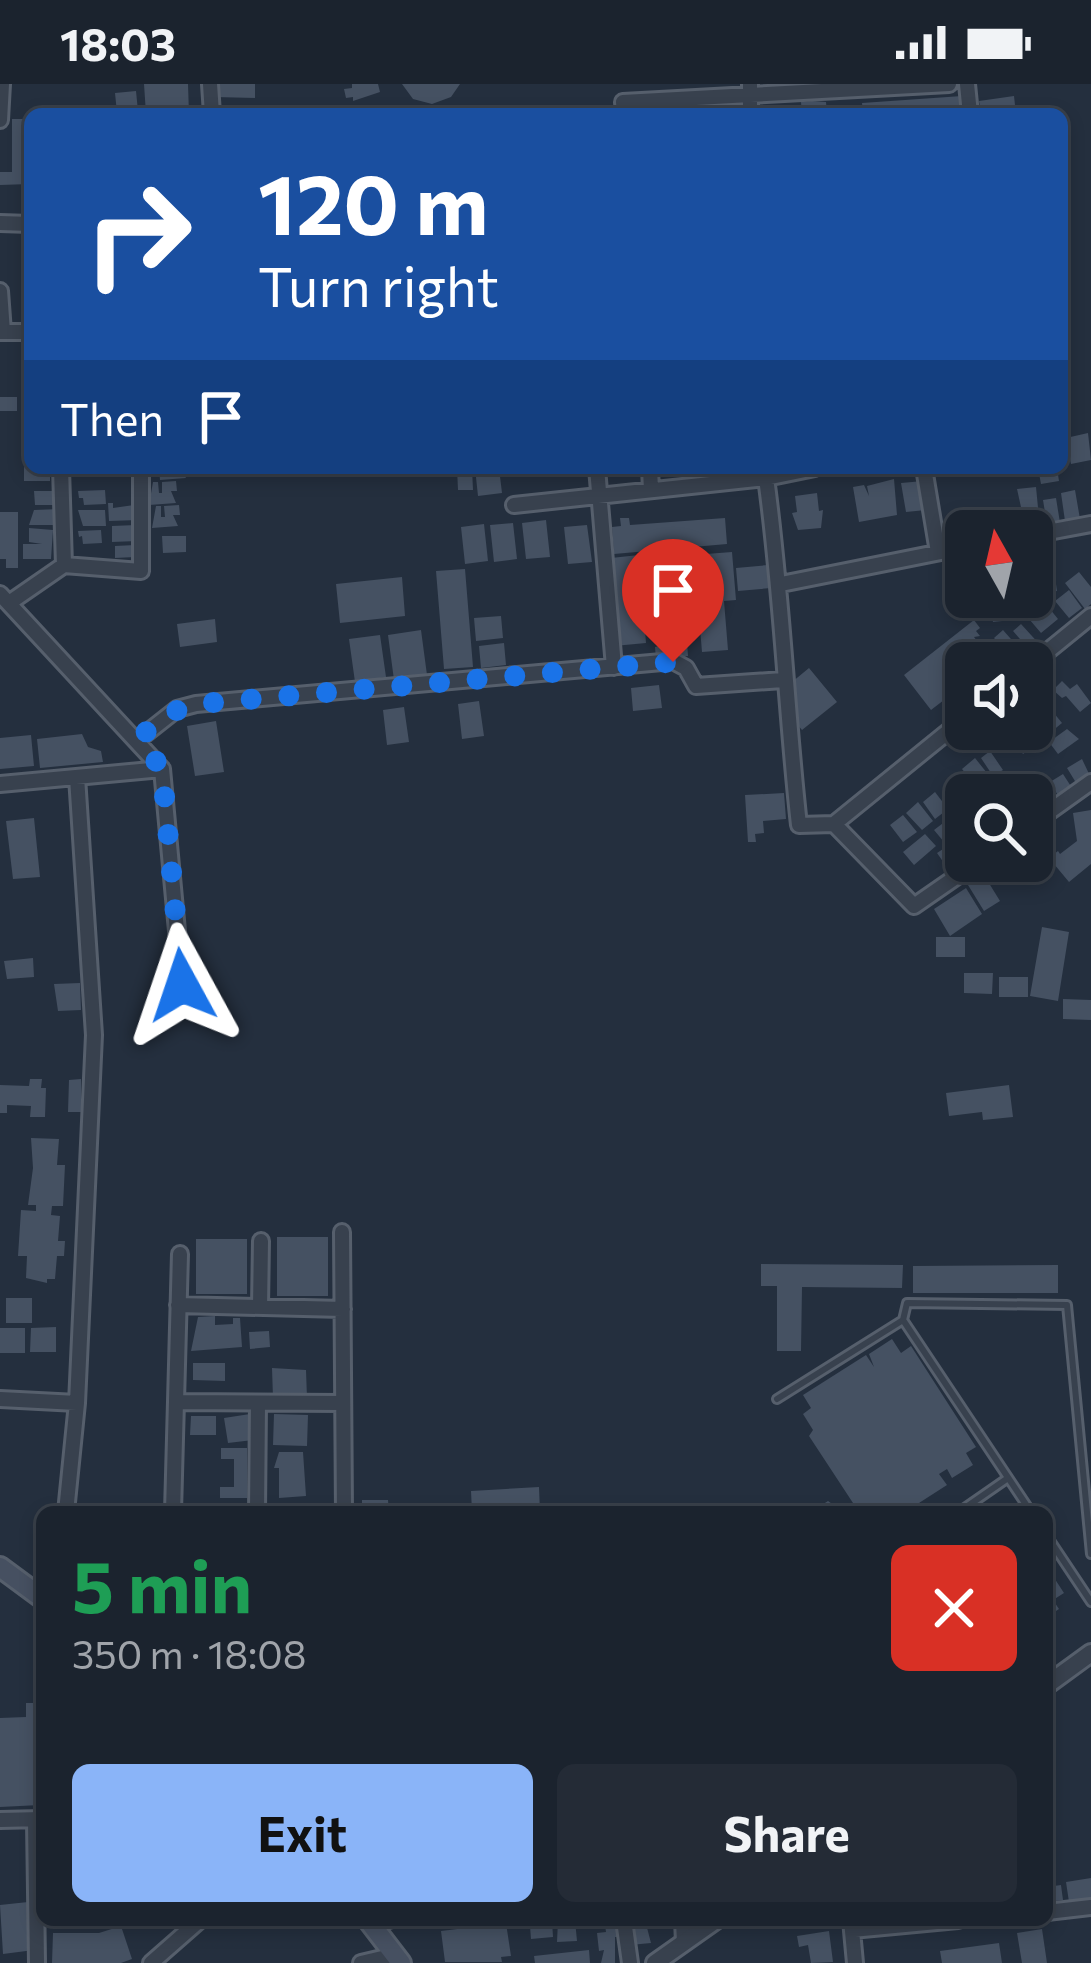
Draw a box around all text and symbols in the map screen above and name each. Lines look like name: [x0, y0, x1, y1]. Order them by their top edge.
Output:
text: 18:03: [60, 15, 176, 70]
text: 120 m: [258, 150, 488, 252]
icon: right: [60, 156, 216, 312]
text: Turn right: [258, 252, 499, 318]
icon: arrive: [188, 384, 254, 450]
text: Then: [60, 390, 164, 445]
north arrow: [945, 510, 1053, 618]
map controls: [945, 510, 1053, 882]
pin: [622, 539, 724, 662]
icon: arrive: [640, 557, 706, 623]
button: sound: [945, 642, 1053, 750]
button: search: [945, 774, 1053, 882]
position arrow: [119, 922, 245, 1048]
text: 5 min: [72, 1540, 252, 1628]
button: close: [891, 1545, 1017, 1671]
text: 350 m · 18:08: [72, 1629, 306, 1677]
button: Exit: [72, 1764, 533, 1902]
button: Share: [557, 1764, 1017, 1902]

